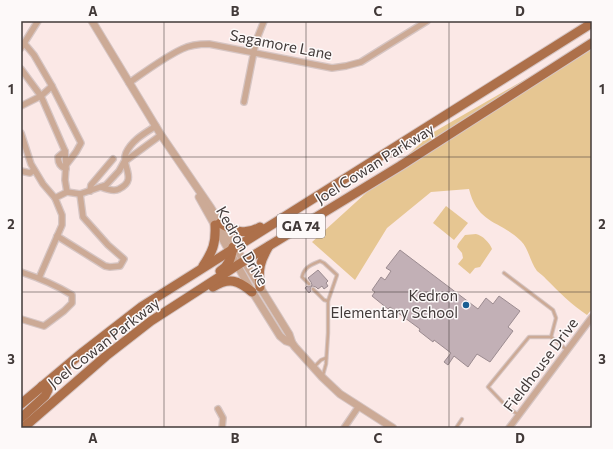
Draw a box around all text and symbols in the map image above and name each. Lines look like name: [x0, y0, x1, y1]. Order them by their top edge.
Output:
text: A: [88, 3, 98, 19]
text: B: [231, 3, 240, 19]
text: C: [374, 3, 383, 19]
text: D: [515, 3, 525, 19]
street label: Sagamore Lane: [228, 25, 334, 63]
text: 1: [8, 81, 14, 97]
text: 1: [599, 81, 605, 97]
street label: Joel Cowan Parkway: [312, 119, 437, 207]
street label: Kedron Drive: [213, 203, 273, 288]
road number: GA 74: [277, 214, 325, 238]
text: 2: [7, 216, 15, 232]
text: 2: [598, 216, 606, 232]
place label: Kedron Elementary School: [331, 286, 458, 321]
street label: Joel Cowan Parkway: [44, 293, 163, 391]
marker: Kedron Elementary School: [461, 300, 471, 310]
street label: Fieldhouse Drive: [499, 314, 581, 415]
text: 3: [7, 351, 15, 367]
text: 3: [598, 351, 606, 367]
text: A: [88, 430, 98, 446]
text: B: [231, 430, 240, 446]
text: C: [374, 430, 383, 446]
text: D: [515, 430, 525, 446]

